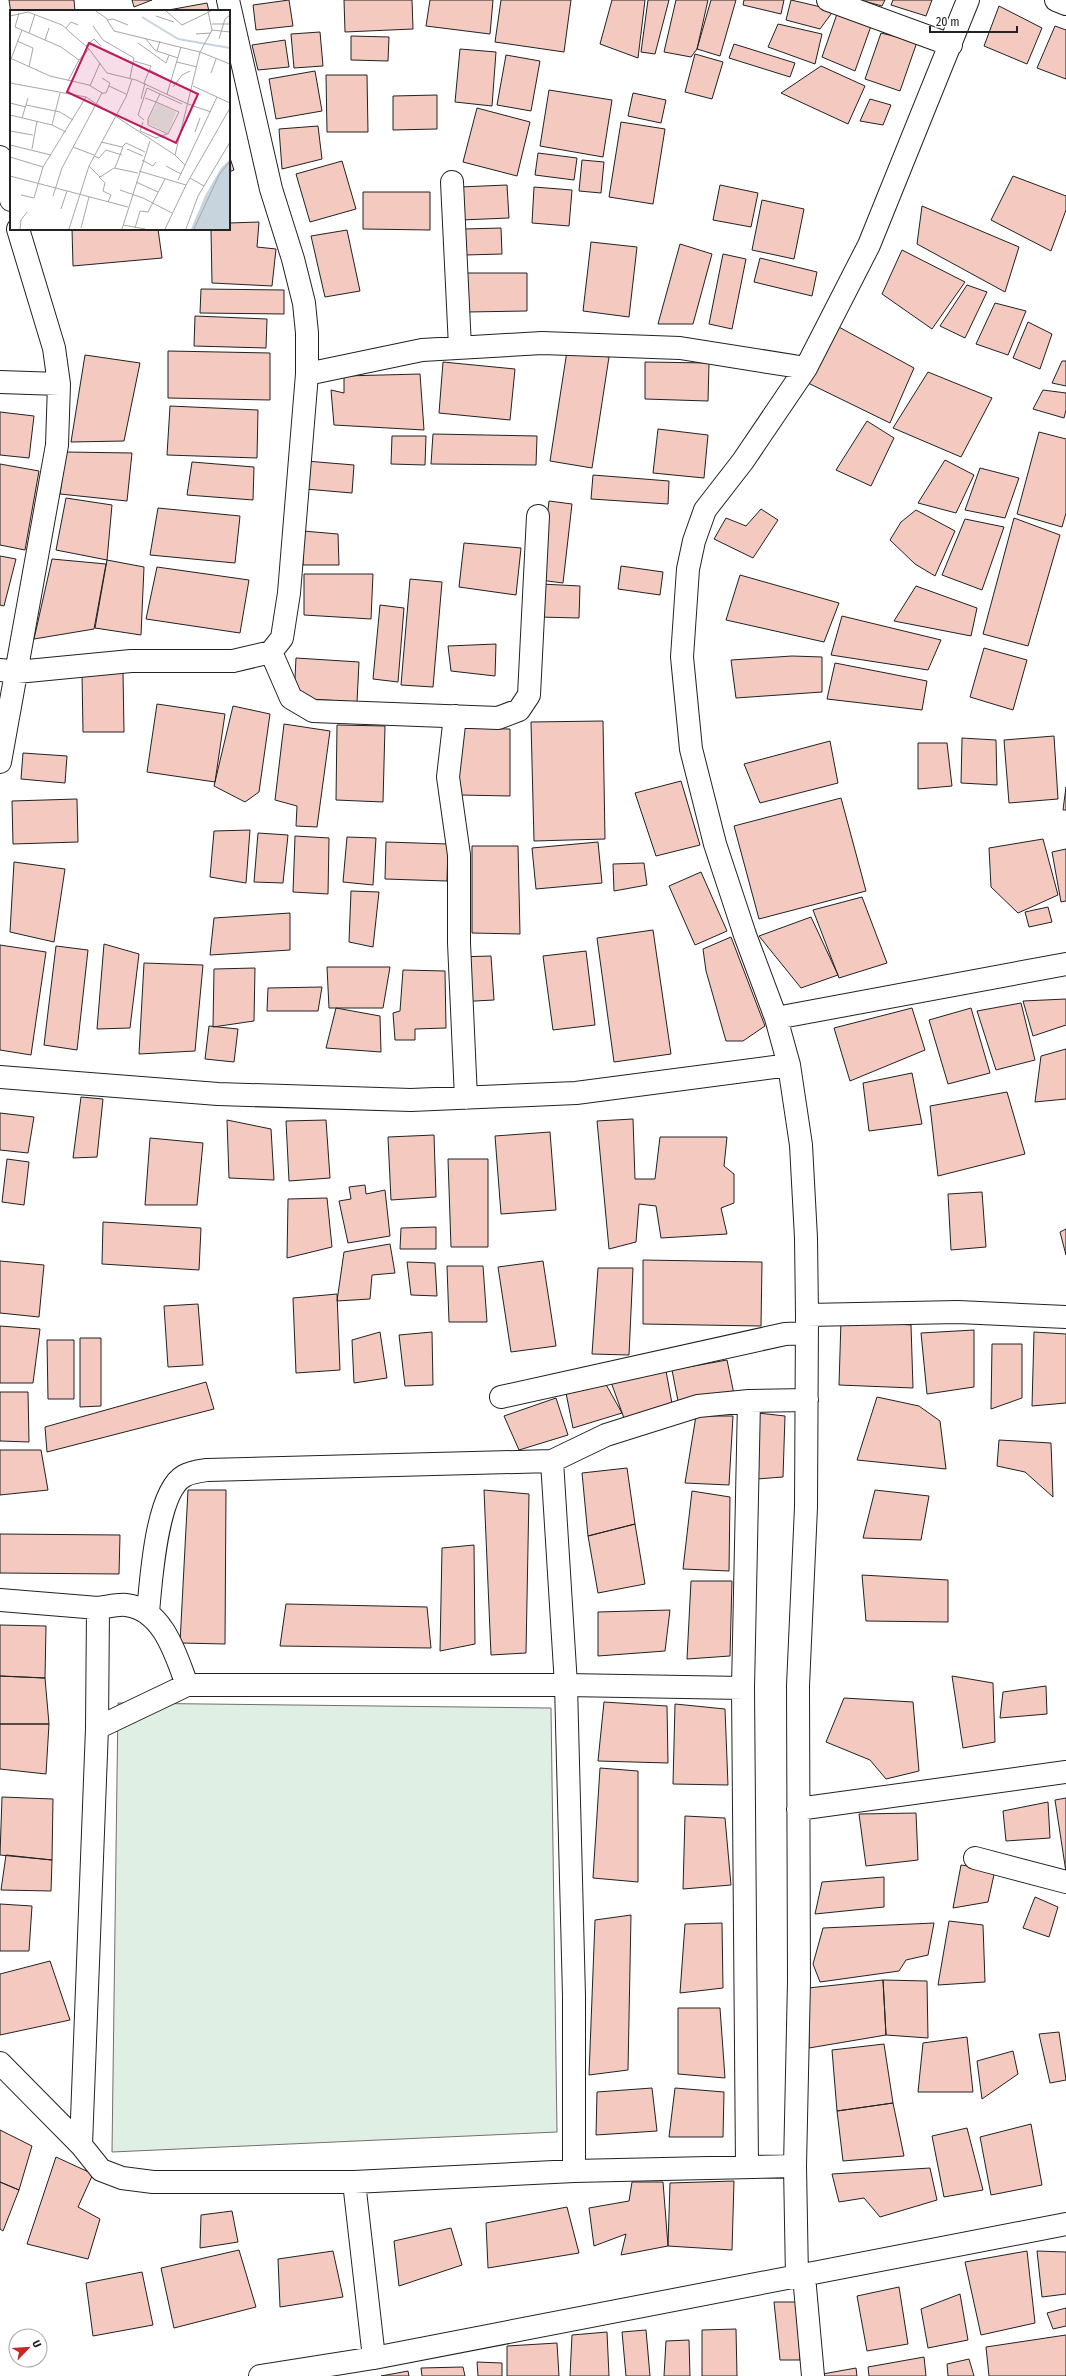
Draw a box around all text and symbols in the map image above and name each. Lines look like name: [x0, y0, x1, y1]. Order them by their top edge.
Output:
scale bar: [930, 8, 1017, 34]
inset map: [10, 10, 230, 230]
text: 20 m: [936, 15, 960, 29]
north arrow: [8, 2328, 48, 2368]
text: U: [29, 2338, 44, 2350]

